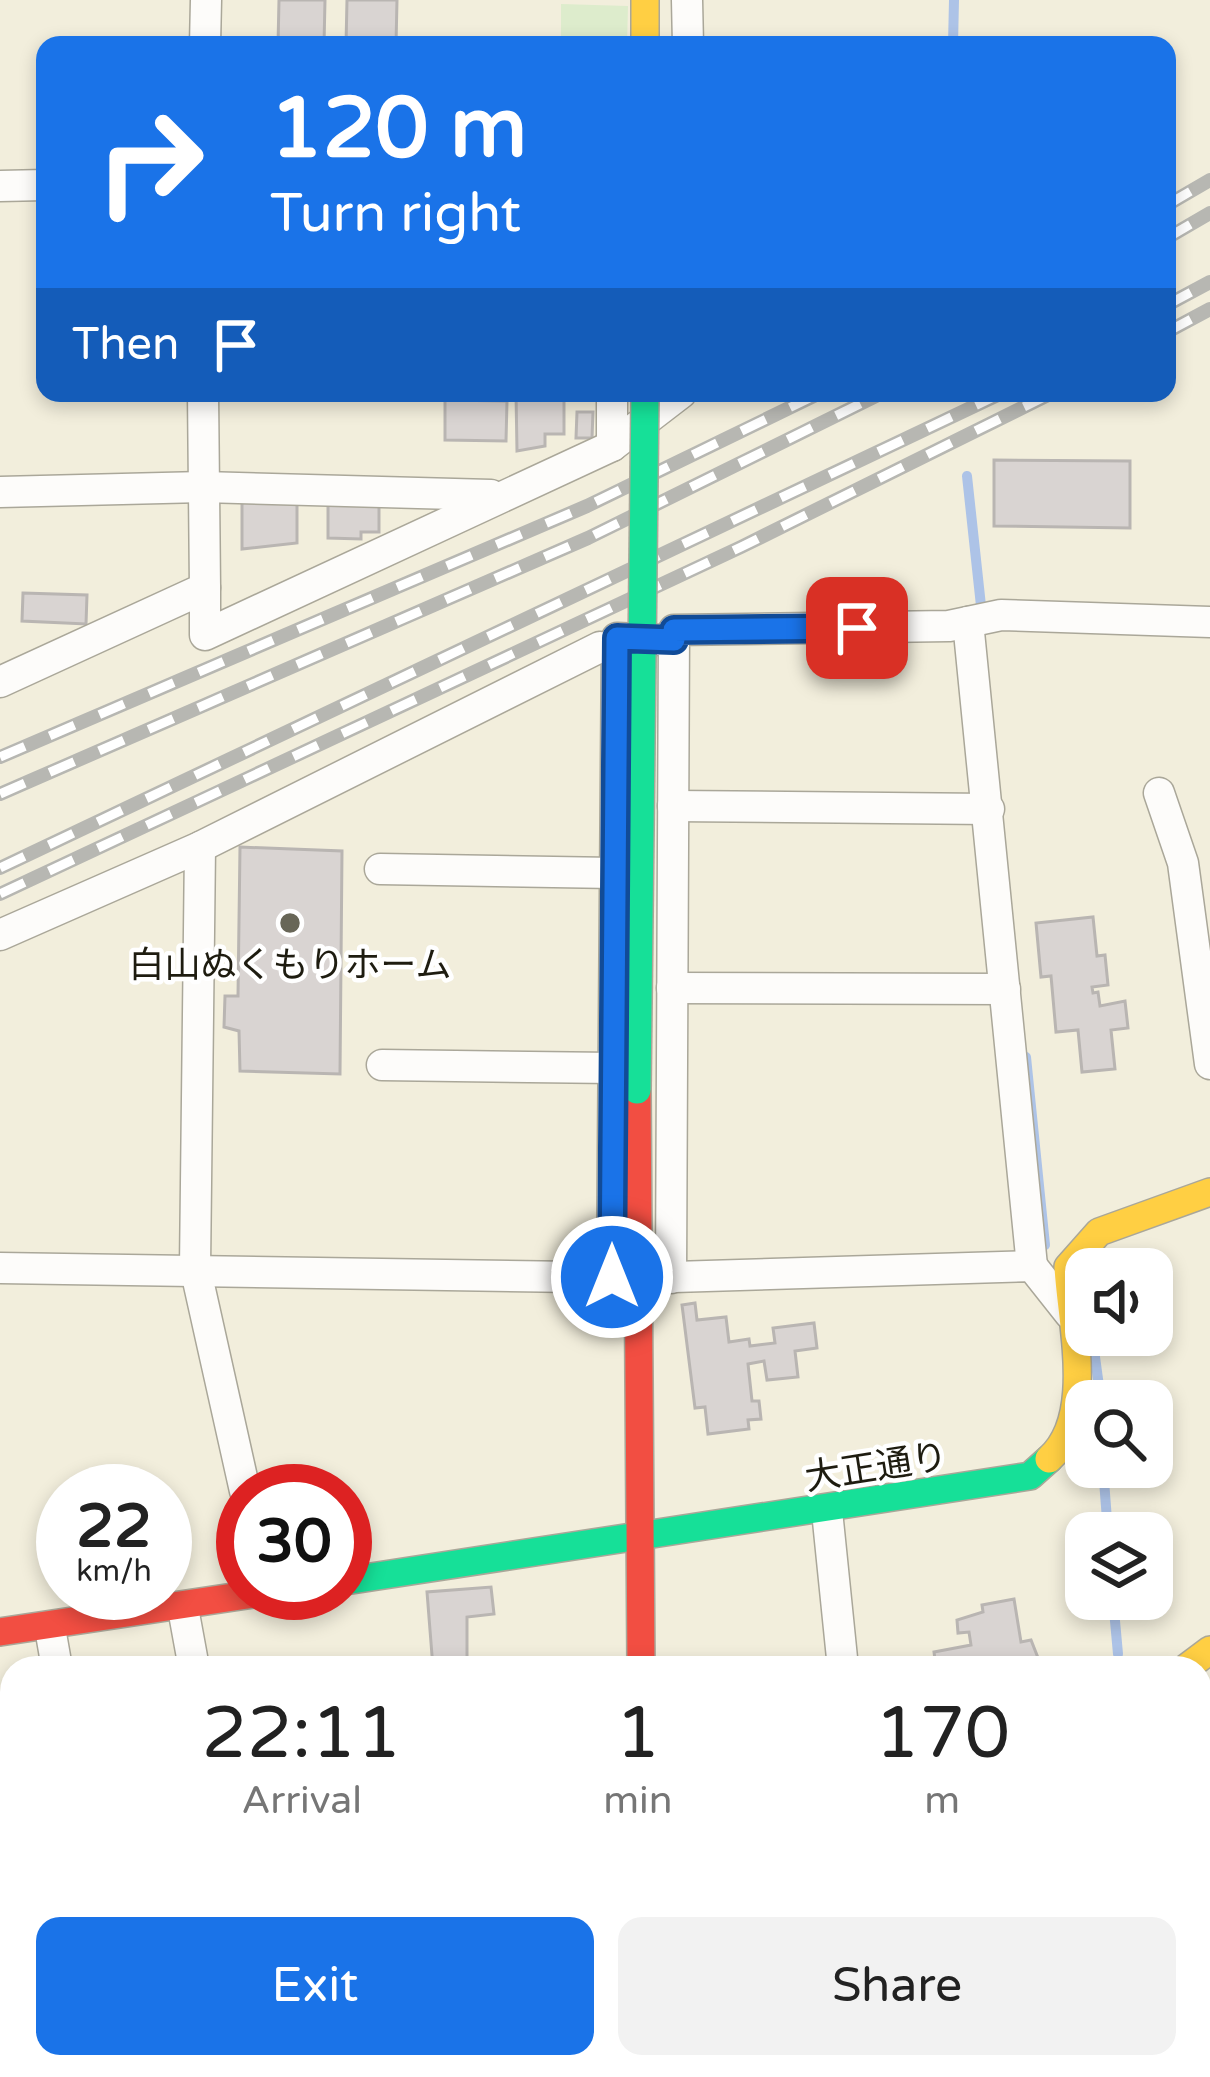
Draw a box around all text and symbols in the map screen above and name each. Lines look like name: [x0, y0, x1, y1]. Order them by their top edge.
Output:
text: 120 m: [270, 79, 527, 180]
icon: right: [72, 84, 228, 240]
text: Turn right: [270, 181, 521, 246]
icon: arrive: [203, 312, 269, 378]
text: Then: [72, 318, 179, 372]
pin: [806, 577, 908, 679]
icon: arrive: [824, 595, 890, 661]
marker: 白山ぬくもりホーム: [277, 910, 303, 936]
place label: 白山ぬくもりホーム: [129, 944, 451, 987]
position arrow: [549, 1214, 675, 1340]
map controls: [1065, 1248, 1173, 1620]
button: sound: [1065, 1248, 1173, 1356]
button: search: [1065, 1380, 1173, 1488]
street label: 大正通り: [802, 1435, 951, 1500]
speed limit sign: 30: [216, 1464, 372, 1620]
text: 22: [76, 1491, 152, 1563]
button: layers: [1065, 1512, 1173, 1620]
text: km/h: [76, 1553, 152, 1590]
text: 22:11: [202, 1691, 401, 1778]
text: 1: [615, 1691, 661, 1778]
text: 170: [874, 1691, 1010, 1778]
text: Arrival: [241, 1777, 362, 1824]
text: min: [603, 1777, 673, 1824]
text: m: [924, 1777, 960, 1824]
button: Exit: [36, 1917, 594, 2055]
button: Share: [618, 1917, 1176, 2055]

